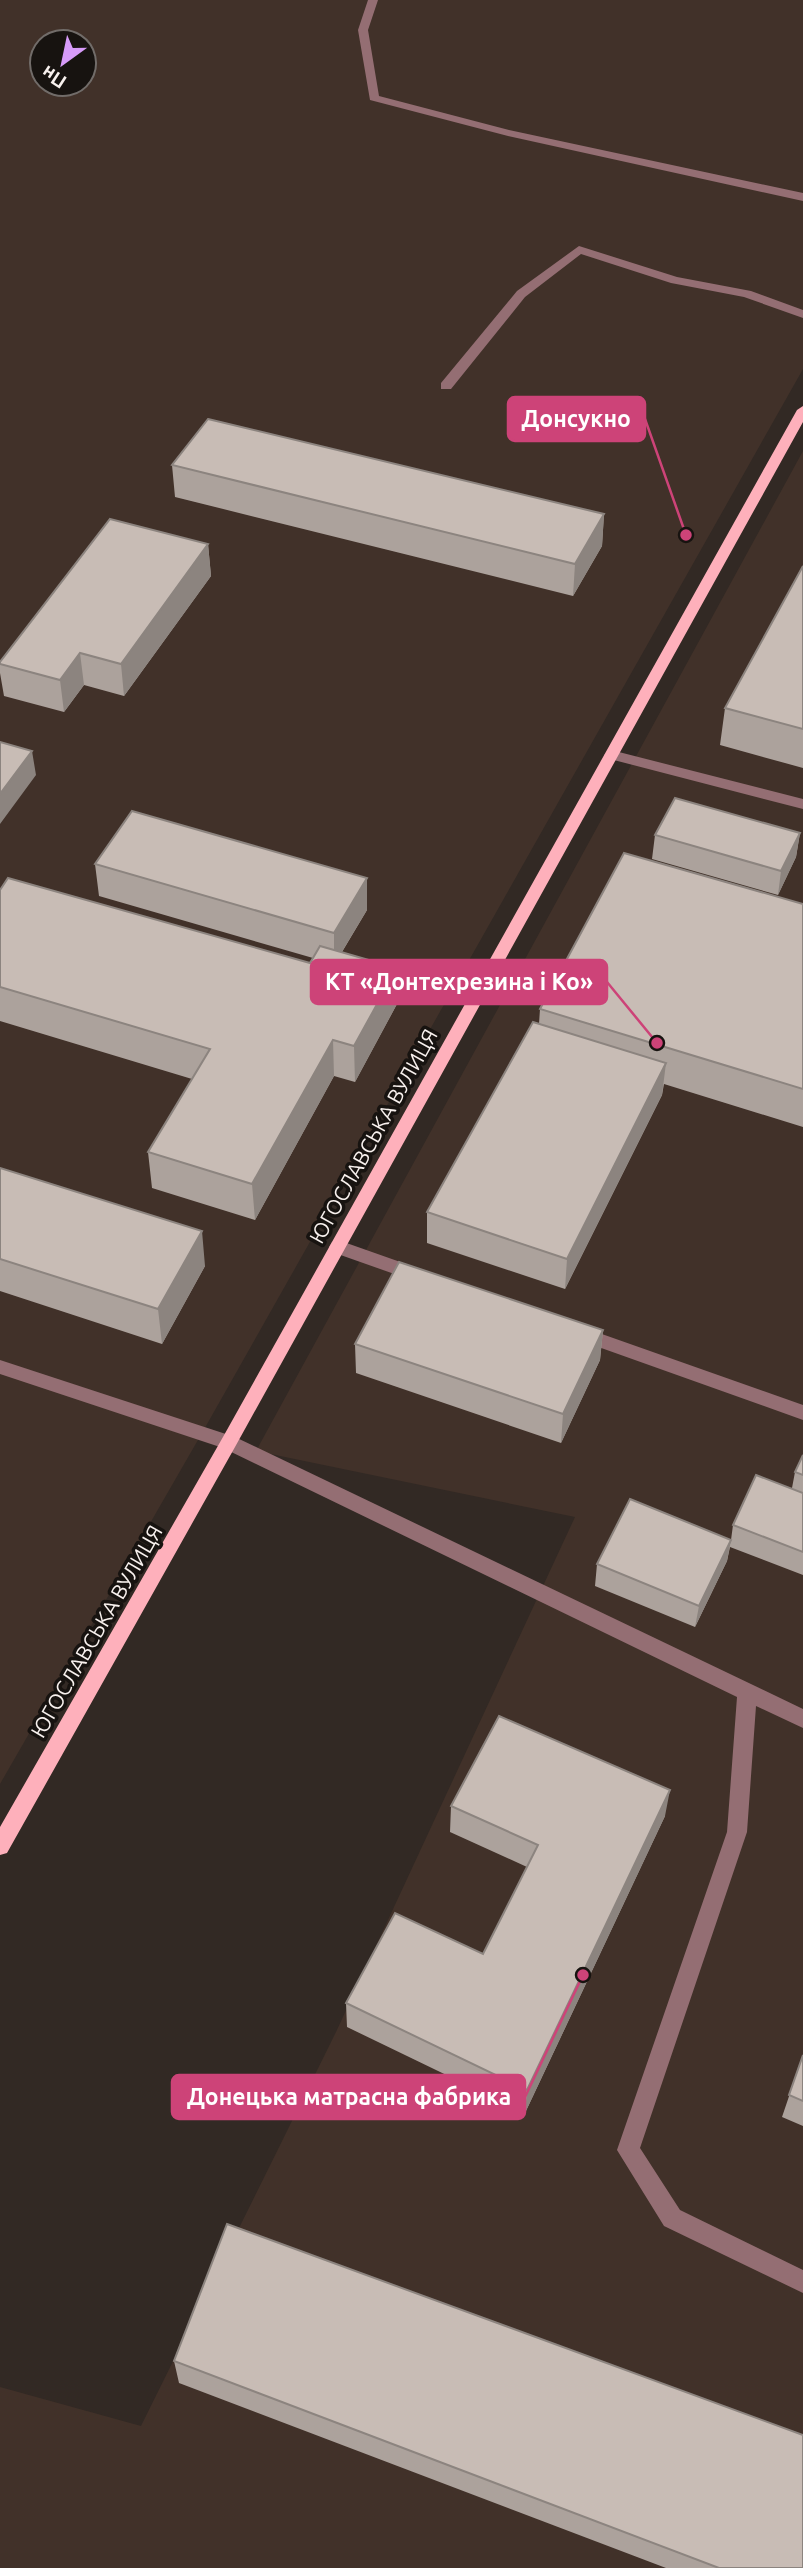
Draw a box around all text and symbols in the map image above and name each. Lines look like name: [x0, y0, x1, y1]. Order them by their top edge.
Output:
north arrow: [28, 28, 98, 98]
text: Пн: [37, 61, 70, 93]
callout: Донсукно: [508, 397, 645, 441]
text: Донсукно: [521, 406, 631, 431]
callout: КТ «Донтехрезина і Ко»: [311, 960, 607, 1004]
text: КТ «Донтехрезина і Ко»: [325, 969, 593, 994]
street label: ЮГОСЛАВСЬКА ВУЛИЦЯ: [304, 1025, 442, 1247]
street label: ЮГОСЛАВСЬКА ВУЛИЦЯ: [25, 1521, 167, 1741]
callout: Донецька матрасна фабрика: [172, 2075, 525, 2119]
text: Донецька матрасна фабрика: [187, 2084, 511, 2109]

